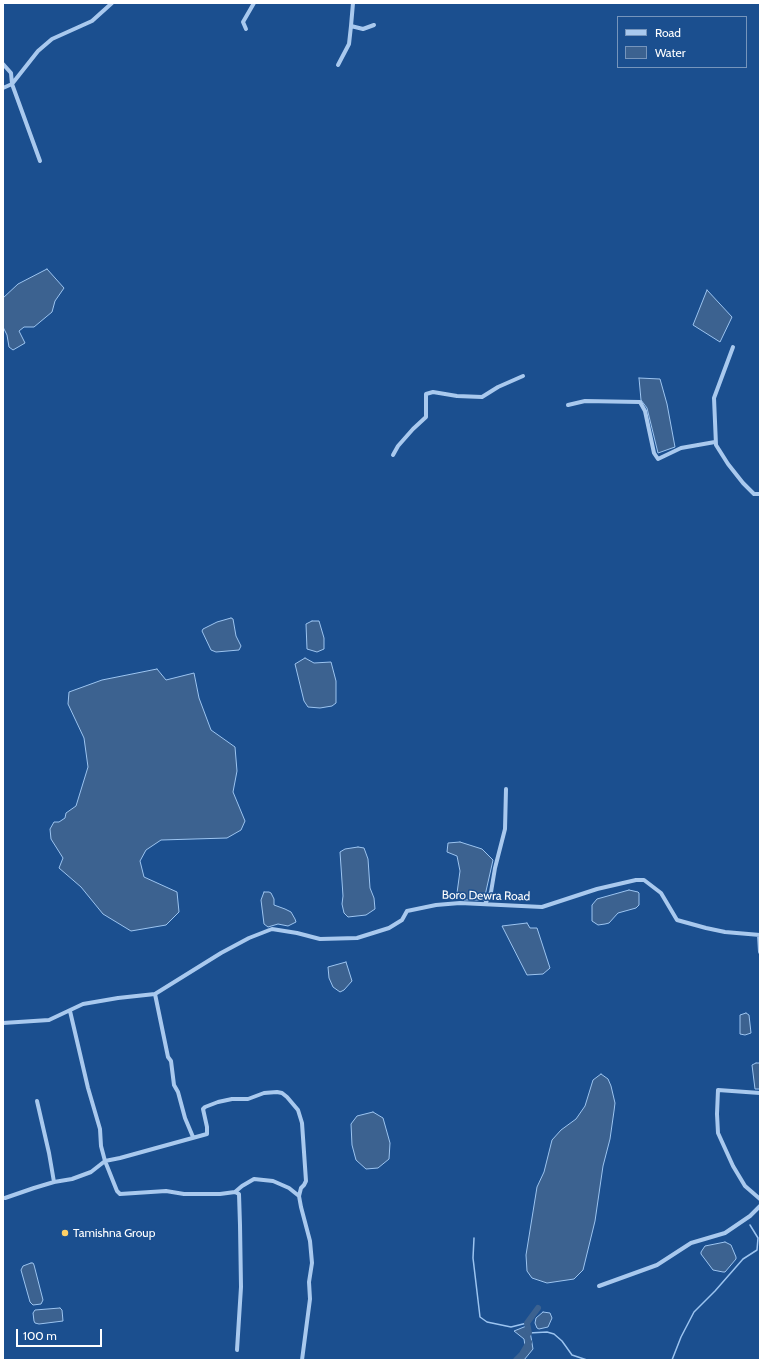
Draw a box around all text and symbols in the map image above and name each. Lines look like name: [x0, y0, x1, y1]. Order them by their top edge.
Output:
legend: [617, 16, 747, 68]
text: Road: [655, 25, 681, 40]
text: Water: [655, 45, 685, 60]
street label: Boro Dewra Road: [442, 888, 530, 904]
place label: Tamishna Group: [73, 1226, 155, 1240]
marker: Tamishna Group: [60, 1228, 70, 1238]
scale bar: [18, 1321, 104, 1347]
text: 100 m: [23, 1328, 57, 1343]

